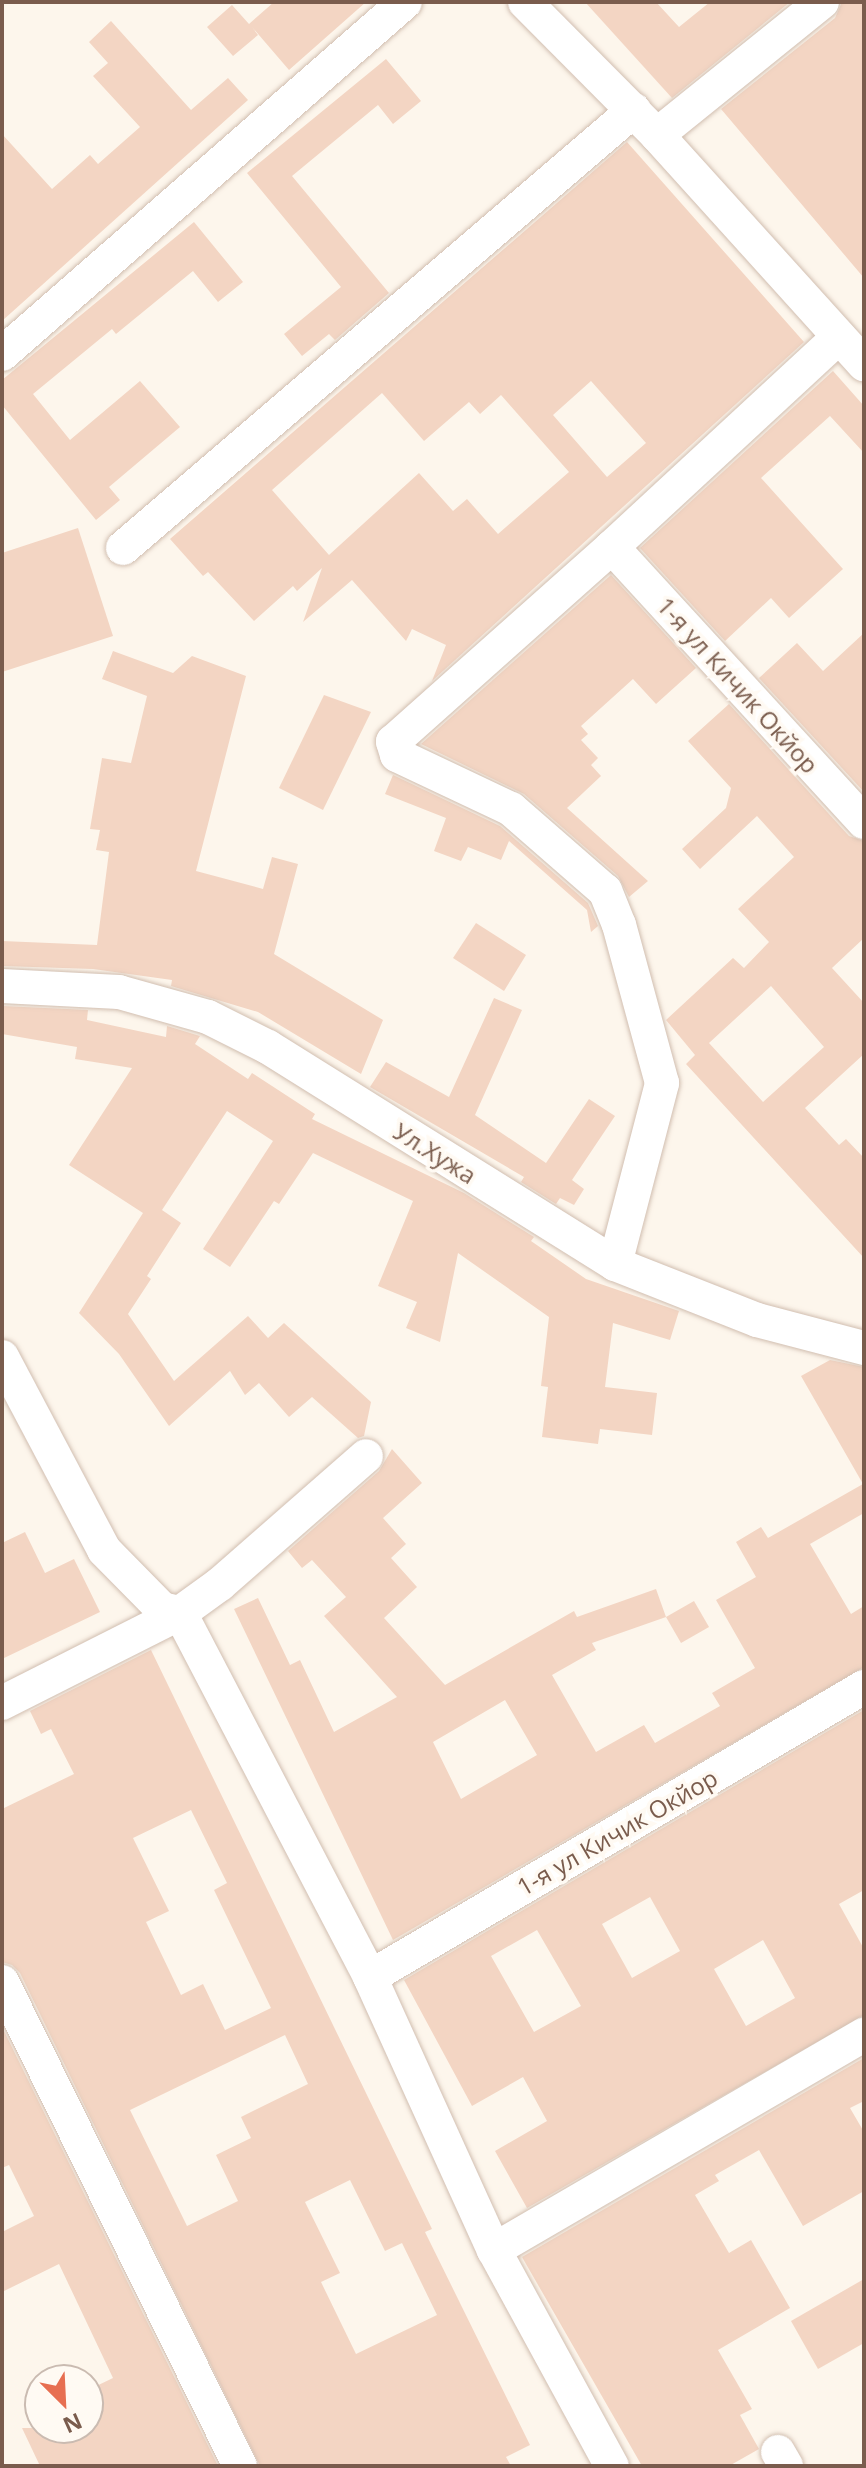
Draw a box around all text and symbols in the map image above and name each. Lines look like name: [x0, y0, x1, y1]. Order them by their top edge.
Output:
street label: 1-я ул Кичик Окйор: [651, 591, 825, 779]
street label: Ул.Хужа: [388, 1116, 482, 1190]
street label: 1-я ул Кичик Окйор: [512, 1763, 722, 1901]
north arrow: [24, 2364, 104, 2444]
text: N: [59, 2407, 87, 2441]

